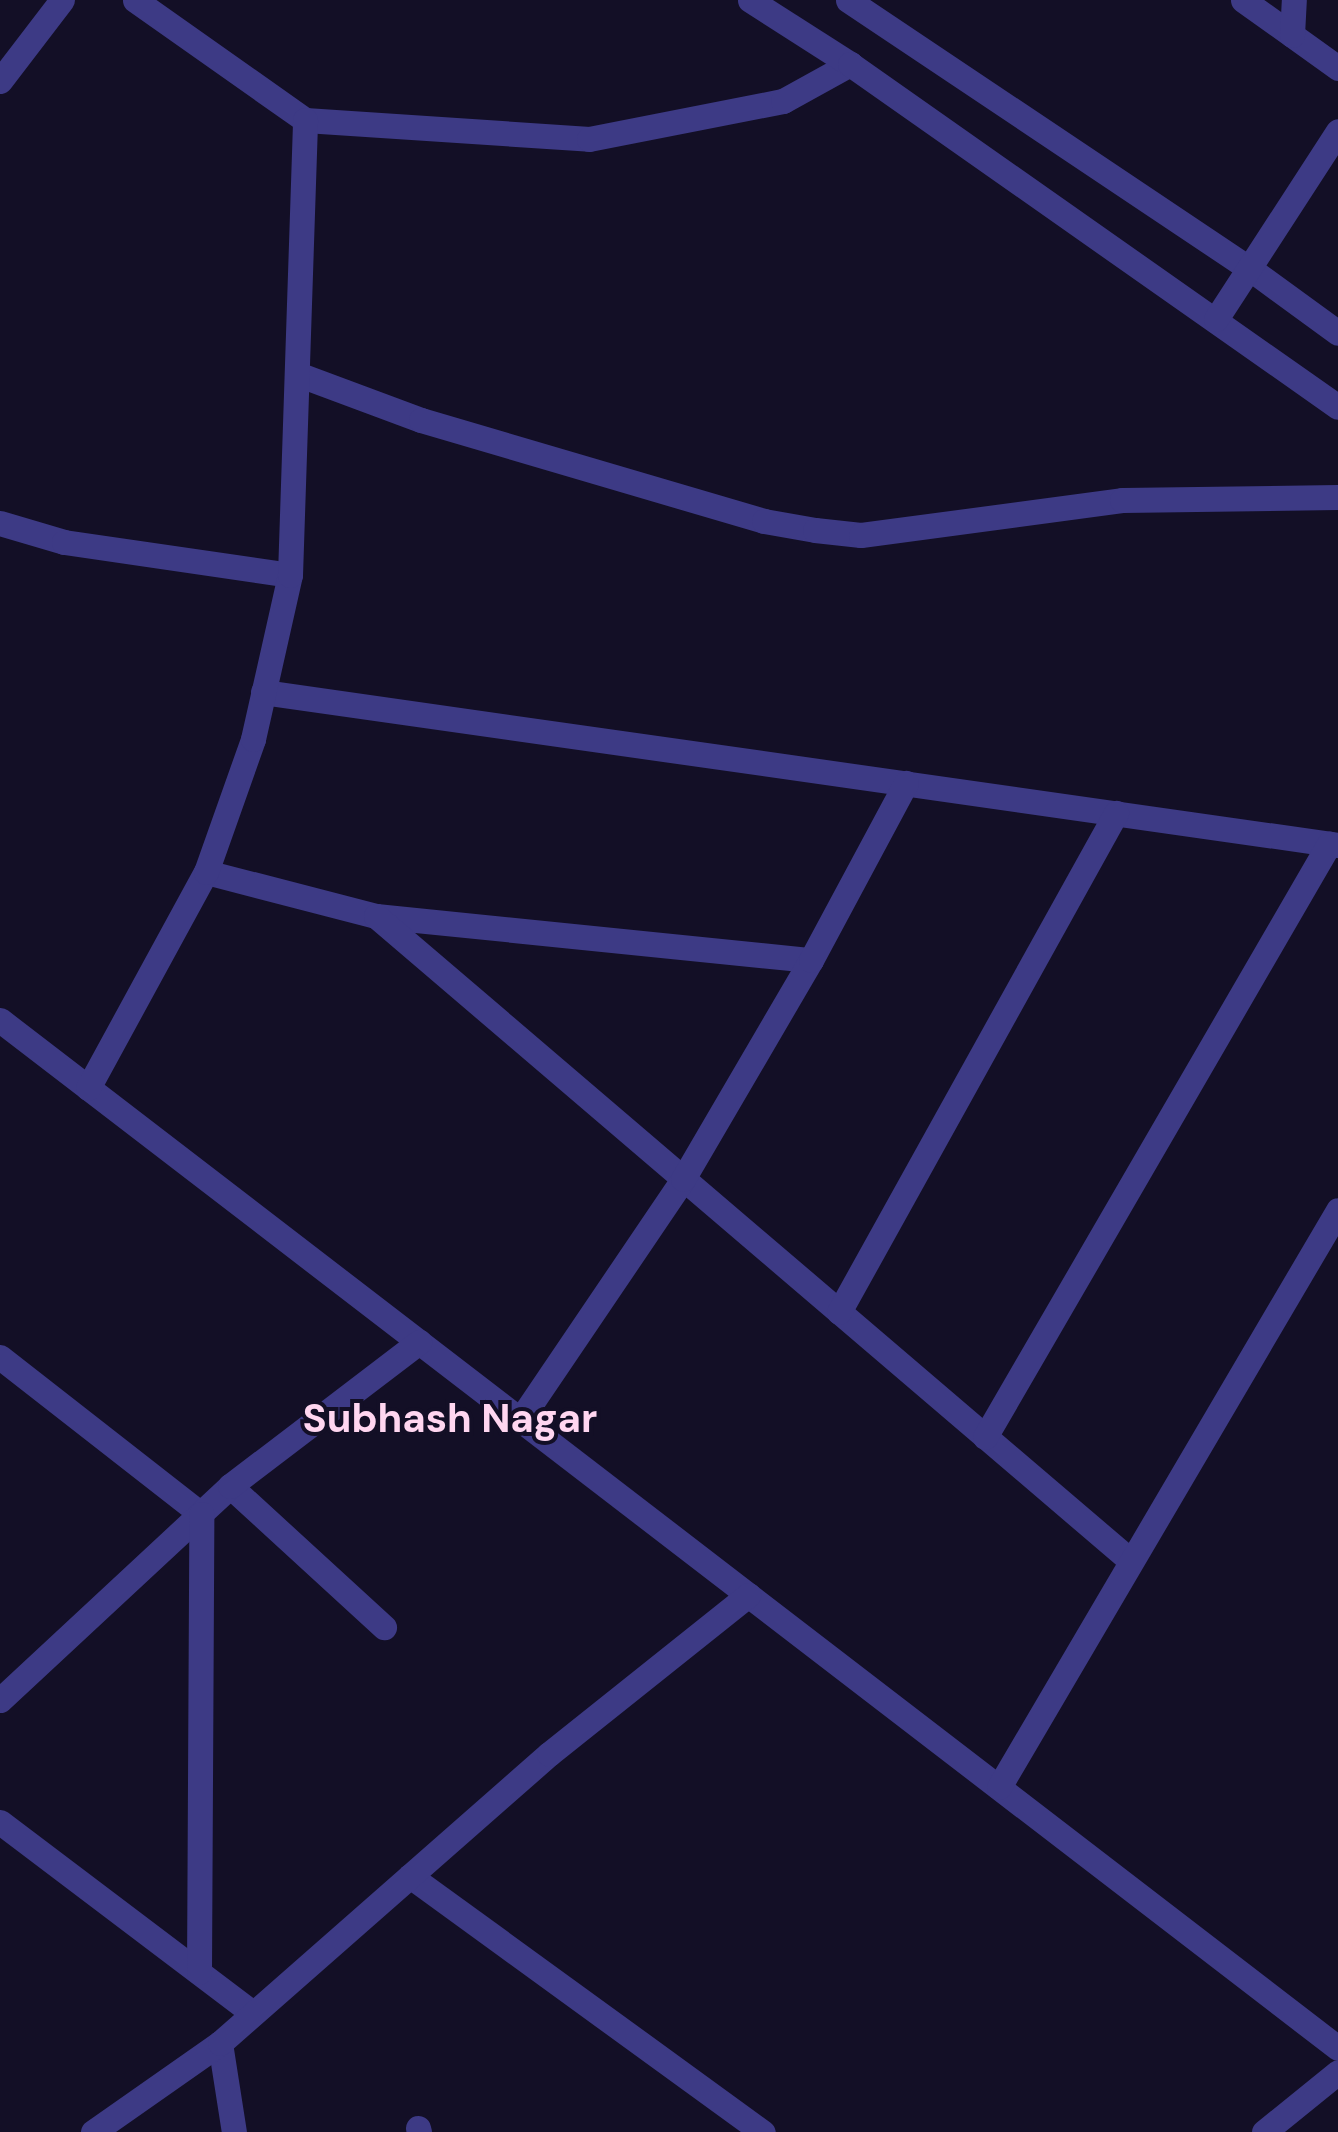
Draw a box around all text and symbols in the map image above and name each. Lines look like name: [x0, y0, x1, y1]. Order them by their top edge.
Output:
district label: Subhash Nagar: [303, 1394, 597, 1442]

